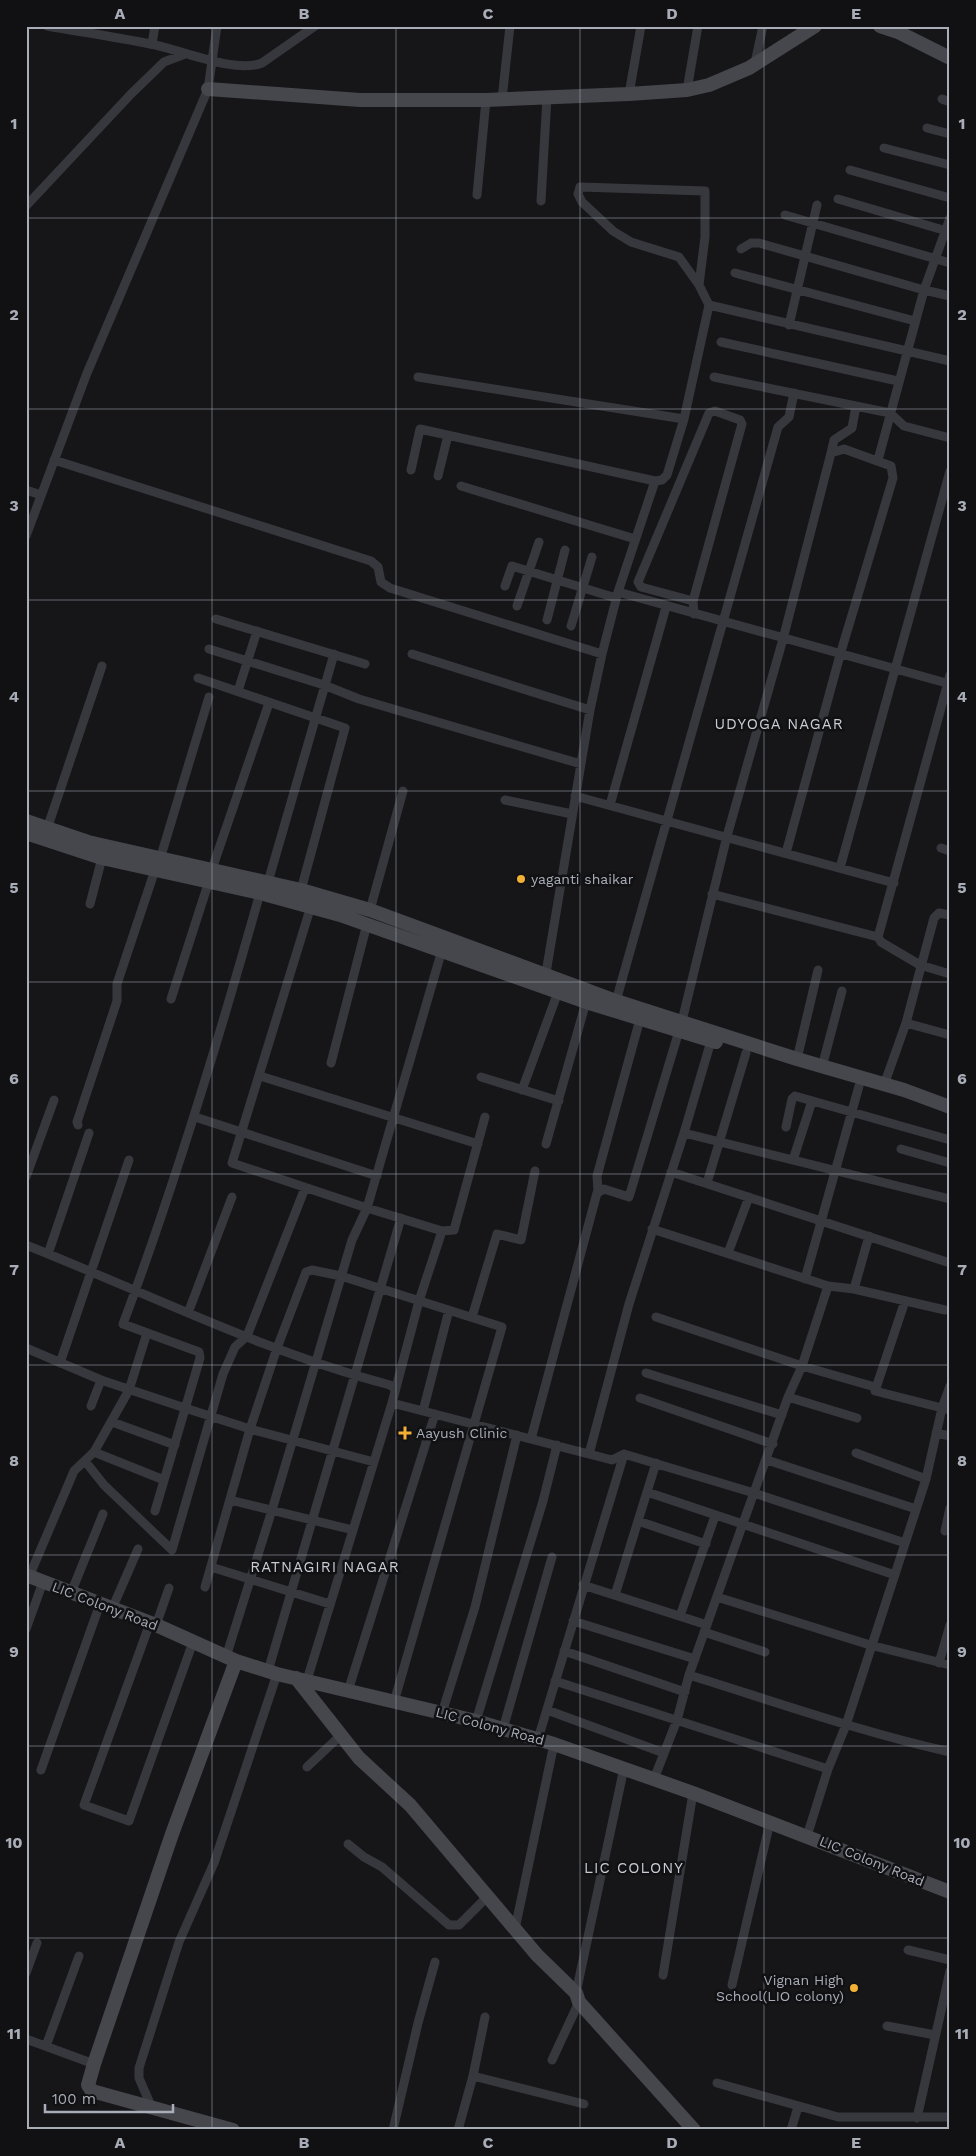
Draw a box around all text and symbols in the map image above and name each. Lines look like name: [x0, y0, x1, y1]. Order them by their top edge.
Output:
text: A: [115, 4, 126, 23]
text: B: [299, 4, 310, 23]
text: C: [483, 4, 494, 23]
text: D: [666, 4, 678, 23]
text: E: [851, 4, 861, 23]
text: 1: [11, 114, 17, 133]
text: 1: [959, 114, 965, 133]
text: 2: [9, 305, 19, 324]
text: 2: [957, 305, 967, 324]
text: 3: [9, 496, 19, 515]
text: 3: [957, 496, 967, 515]
text: 4: [9, 687, 19, 706]
text: 4: [957, 687, 967, 706]
district label: UDYOGA NAGAR: [714, 715, 844, 733]
place label: yaganti shaikar: [531, 871, 634, 887]
marker: yaganti shaikar: [515, 873, 527, 885]
text: 5: [9, 878, 19, 897]
text: 5: [957, 878, 967, 897]
text: 6: [9, 1069, 19, 1088]
text: 6: [957, 1069, 967, 1088]
text: 7: [9, 1260, 19, 1279]
text: 7: [957, 1260, 967, 1279]
place label: Aayush Clinic: [416, 1425, 507, 1441]
marker: Aayush Clinic: [398, 1426, 412, 1440]
text: 8: [9, 1451, 19, 1470]
text: 8: [957, 1451, 967, 1470]
district label: RATNAGIRI NAGAR: [250, 1558, 400, 1576]
street label: LIC Colony Road: [50, 1578, 160, 1634]
text: 9: [9, 1642, 19, 1661]
text: 9: [957, 1642, 967, 1661]
street label: LIC Colony Road: [434, 1704, 546, 1748]
text: 10: [5, 1833, 23, 1852]
street label: LIC Colony Road: [817, 1833, 927, 1889]
text: 10: [953, 1833, 971, 1852]
district label: LIC COLONY: [584, 1859, 684, 1877]
place label: Vignan High School(LIO colony): [716, 1972, 844, 2004]
marker: Vignan High School(LIO colony): [848, 1982, 860, 1994]
text: 11: [7, 2024, 21, 2043]
text: 11: [955, 2024, 969, 2043]
scale bar: [45, 2081, 172, 2113]
text: 100 m: [52, 2090, 96, 2108]
text: A: [115, 2133, 126, 2152]
text: B: [299, 2133, 310, 2152]
text: C: [483, 2133, 494, 2152]
text: D: [666, 2133, 678, 2152]
text: E: [851, 2133, 861, 2152]

